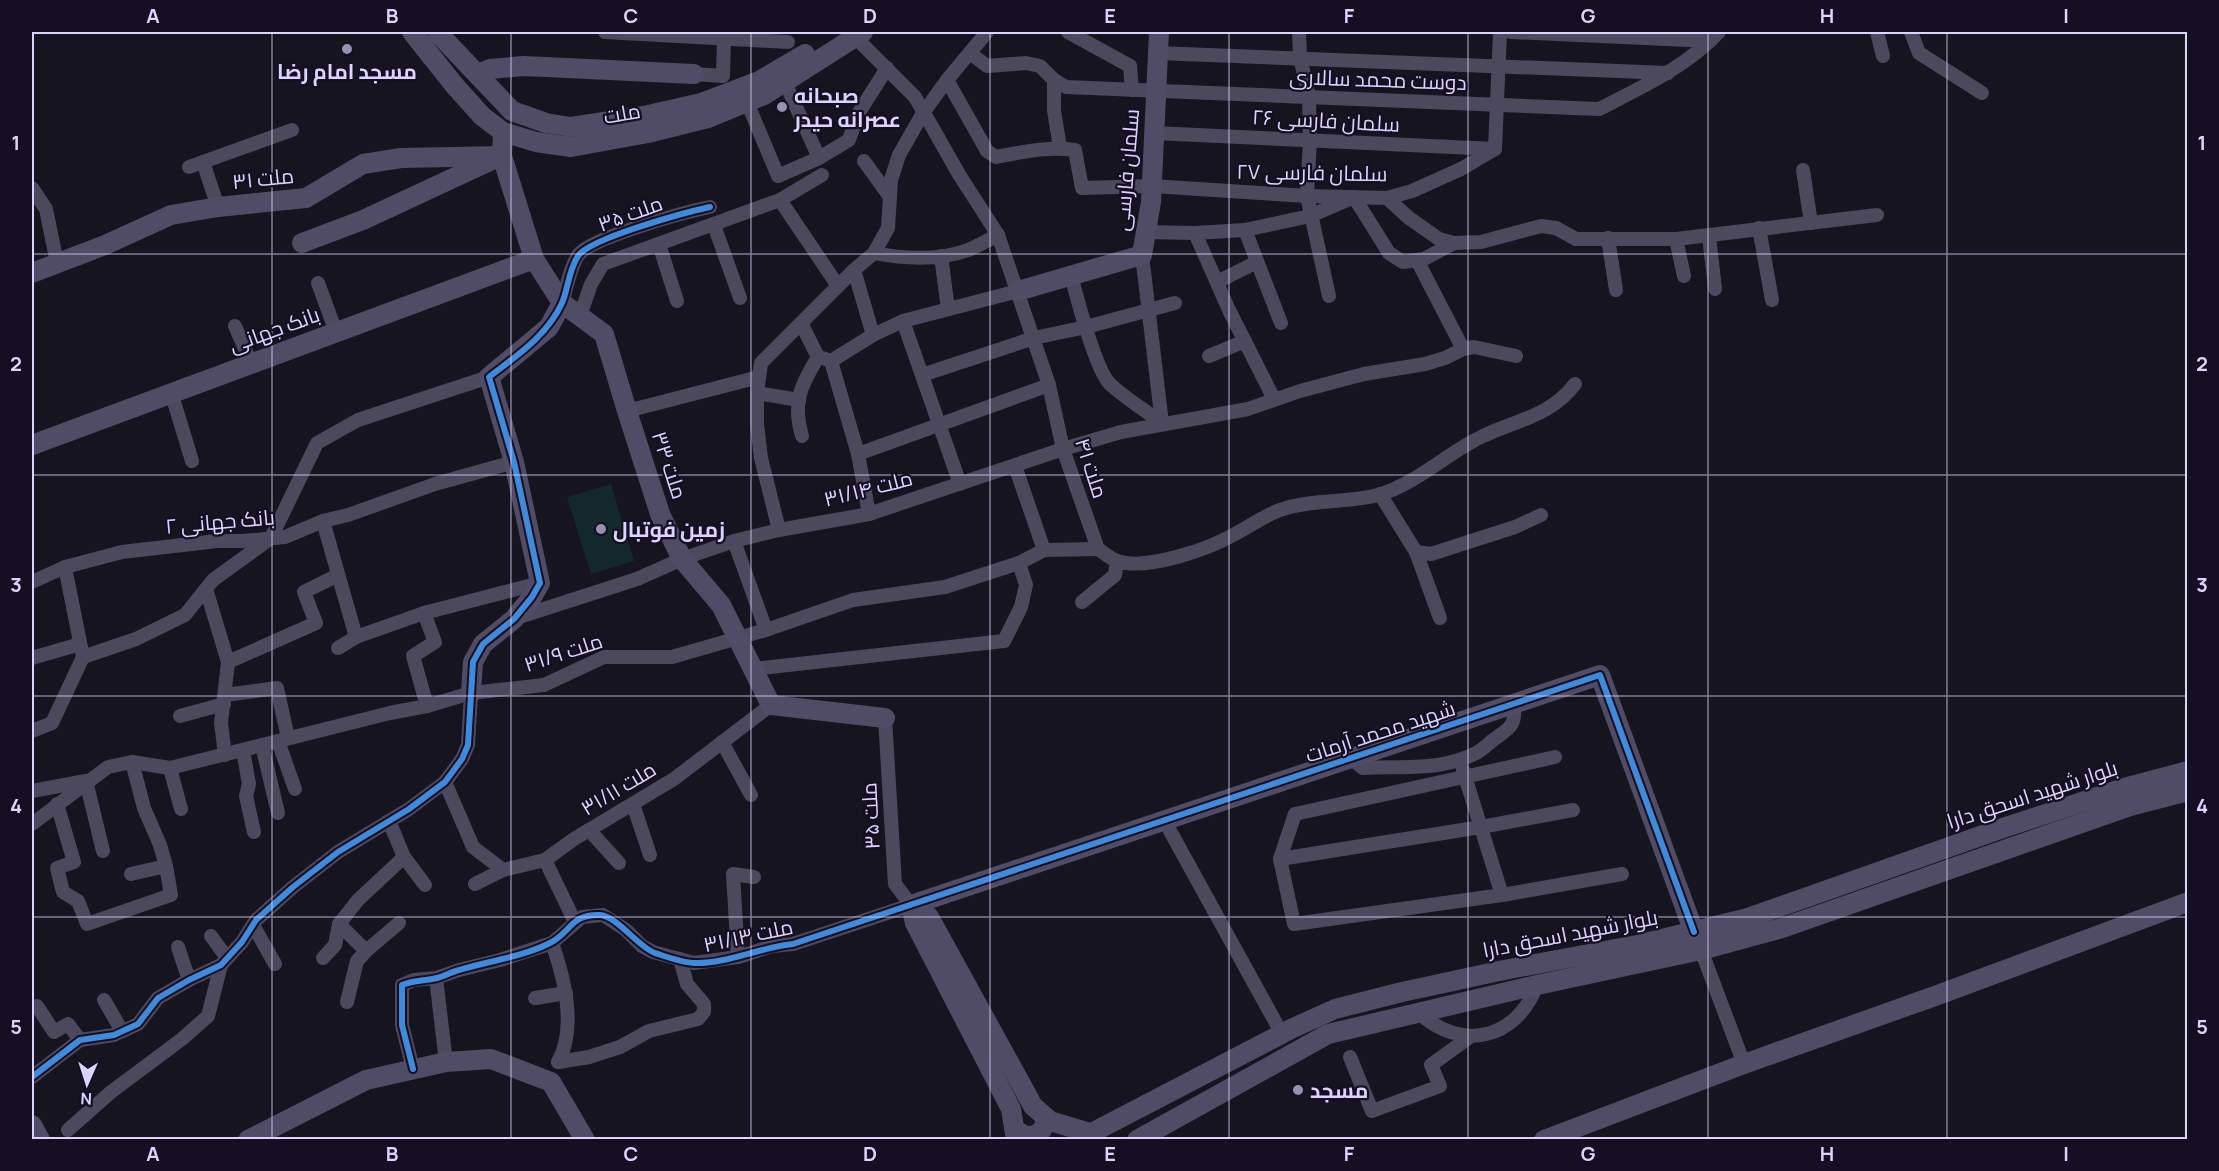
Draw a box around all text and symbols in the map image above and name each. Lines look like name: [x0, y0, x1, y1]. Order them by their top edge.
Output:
text: A: [146, 2, 160, 29]
text: B: [386, 2, 399, 29]
text: C: [624, 2, 638, 29]
text: D: [863, 2, 877, 29]
text: E: [1104, 2, 1116, 29]
text: F: [1344, 2, 1355, 29]
text: G: [1581, 2, 1596, 29]
text: H: [1820, 2, 1834, 29]
text: I: [2063, 2, 2069, 29]
marker: مسجد امام رضا: [340, 42, 354, 56]
place label: مسجد امام رضا: [277, 57, 417, 86]
street label: دوست محمد سالاری: [1289, 62, 1467, 96]
place label: صبحانه عصرانه حیدر: [793, 81, 901, 133]
street label: ملت: [601, 96, 643, 130]
marker: صبحانه عصرانه حیدر: [775, 100, 789, 114]
street label: سلمان فارسی ۲۶: [1251, 102, 1401, 138]
street label: سلمان فارسی: [1107, 108, 1145, 232]
text: 1: [12, 129, 20, 156]
text: 1: [2198, 129, 2206, 156]
street label: سلمان فارسی ۲۷: [1236, 157, 1388, 187]
street label: ملت ۳۱: [231, 161, 295, 195]
street label: ملت ۳۵: [594, 188, 666, 238]
street label: بانک جهانی: [225, 300, 323, 358]
text: 2: [10, 350, 22, 377]
text: 2: [2196, 350, 2208, 377]
street label: ملت ۳۳: [646, 428, 694, 502]
street label: ملت ۴۱: [1069, 434, 1115, 502]
street label: ملت ۳۱/۱۴: [821, 463, 915, 513]
street label: بانک جهانی ۲: [164, 502, 276, 540]
place label: زمین فوتبال: [613, 515, 725, 543]
marker: زمین فوتبال: [594, 522, 608, 536]
text: 3: [10, 571, 22, 598]
text: 3: [2196, 571, 2208, 598]
street label: ملت ۳۱/۹: [520, 626, 606, 678]
street label: شهید محمد آرمات: [1301, 694, 1459, 768]
street label: بلوار شهید اسحق دارا: [1943, 753, 2121, 835]
street label: ملت ۳۱/۱۱: [575, 755, 661, 821]
street label: ملت ۳۵: [854, 782, 886, 850]
text: 4: [10, 792, 22, 819]
text: 4: [2196, 792, 2208, 819]
street label: بلوار شهید اسحق دارا: [1480, 902, 1660, 964]
street label: ملت ۳۱/۱۳: [701, 912, 795, 958]
text: 5: [10, 1013, 22, 1040]
text: 5: [2196, 1013, 2208, 1040]
north arrow: [57, 1054, 117, 1114]
place label: مسجد: [1310, 1076, 1368, 1104]
marker: مسجد: [1291, 1083, 1305, 1097]
text: N: [80, 1088, 93, 1110]
text: A: [146, 1140, 160, 1167]
text: B: [386, 1140, 399, 1167]
text: C: [624, 1140, 638, 1167]
text: D: [863, 1140, 877, 1167]
text: E: [1104, 1140, 1116, 1167]
text: F: [1344, 1140, 1355, 1167]
text: G: [1581, 1140, 1596, 1167]
text: H: [1820, 1140, 1834, 1167]
text: I: [2063, 1140, 2069, 1167]

